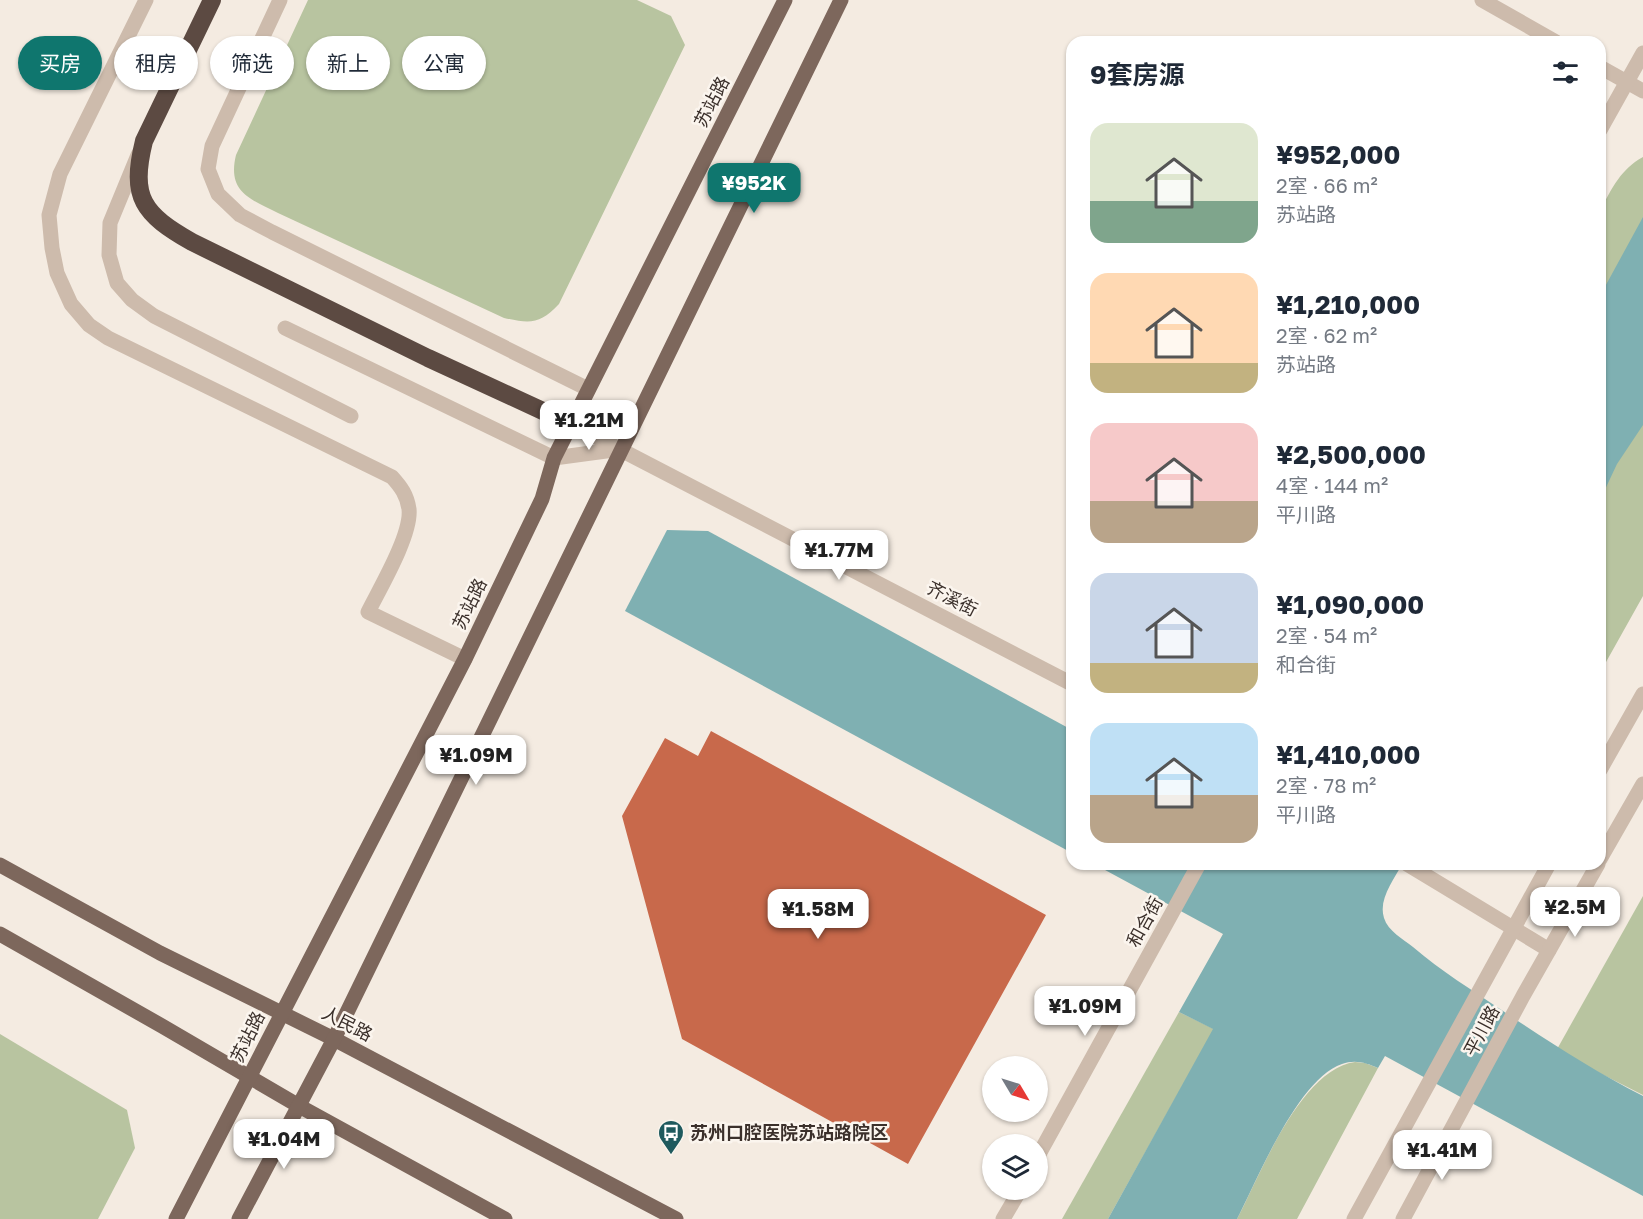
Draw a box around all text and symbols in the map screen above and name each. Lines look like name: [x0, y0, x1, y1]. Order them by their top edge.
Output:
chip: 买房: [18, 36, 102, 90]
chip: 租房: [114, 36, 198, 90]
chip: 筛选: [210, 36, 294, 90]
chip: 新上: [306, 36, 390, 90]
chip: 公寓: [402, 36, 486, 90]
icon: filters: [1549, 56, 1582, 89]
text: 9套房源: [1090, 59, 1185, 90]
street label: 苏站路: [689, 72, 733, 131]
text: ¥952,000: [1276, 139, 1400, 170]
icon: home: [1138, 147, 1210, 219]
pin: ¥952K: [712, 163, 796, 214]
text: ¥952K: [722, 170, 786, 194]
text: 2室 · 66 m²: [1276, 173, 1378, 197]
text: 苏站路: [1276, 202, 1336, 226]
text: ¥1,210,000: [1276, 289, 1420, 320]
icon: home: [1138, 297, 1210, 369]
text: 2室 · 62 m²: [1276, 323, 1377, 347]
text: 苏站路: [1276, 352, 1336, 376]
pin: ¥1.21M: [540, 400, 638, 451]
text: ¥1.21M: [554, 407, 624, 431]
text: ¥2,500,000: [1276, 439, 1426, 470]
icon: home: [1138, 447, 1210, 519]
text: 4室 · 144 m²: [1276, 473, 1388, 497]
text: 平川路: [1276, 502, 1336, 526]
pin: ¥1.77M: [790, 530, 888, 581]
text: ¥1.77M: [804, 537, 874, 561]
street label: 苏站路: [447, 574, 491, 633]
street label: 齐溪街: [923, 576, 982, 620]
text: ¥1,090,000: [1276, 589, 1424, 620]
icon: home: [1138, 597, 1210, 669]
text: 2室 · 54 m²: [1276, 623, 1377, 647]
text: 和合街: [1276, 652, 1336, 676]
pin: ¥1.09M: [427, 735, 525, 786]
text: ¥1,410,000: [1276, 739, 1420, 770]
text: ¥1.09M: [439, 742, 513, 766]
icon: home: [1138, 747, 1210, 819]
text: 2室 · 78 m²: [1276, 773, 1376, 797]
text: 平川路: [1276, 802, 1336, 826]
pin: ¥2.5M: [1533, 887, 1617, 938]
pin: ¥1.58M: [769, 889, 867, 940]
street label: 和合街: [1121, 893, 1167, 950]
text: ¥2.5M: [1544, 894, 1606, 918]
text: ¥1.58M: [782, 896, 854, 920]
pin: ¥1.09M: [1036, 986, 1134, 1037]
text: ¥1.09M: [1048, 993, 1122, 1017]
street label: 人民路: [318, 1001, 377, 1045]
street label: 平川路: [1459, 1002, 1504, 1060]
street label: 苏站路: [225, 1007, 269, 1066]
north arrow: [982, 1056, 1048, 1122]
map controls: [982, 1056, 1048, 1200]
bus stop icon: 苏州口腔医院苏站路院区: [656, 1118, 686, 1156]
pin: ¥1.04M: [235, 1119, 333, 1170]
place label: 苏州口腔医院苏站路院区: [690, 1121, 888, 1143]
text: ¥1.04M: [247, 1126, 321, 1150]
pin: ¥1.41M: [1393, 1130, 1491, 1181]
button: layers: [982, 1134, 1048, 1200]
text: ¥1.41M: [1407, 1137, 1477, 1161]

